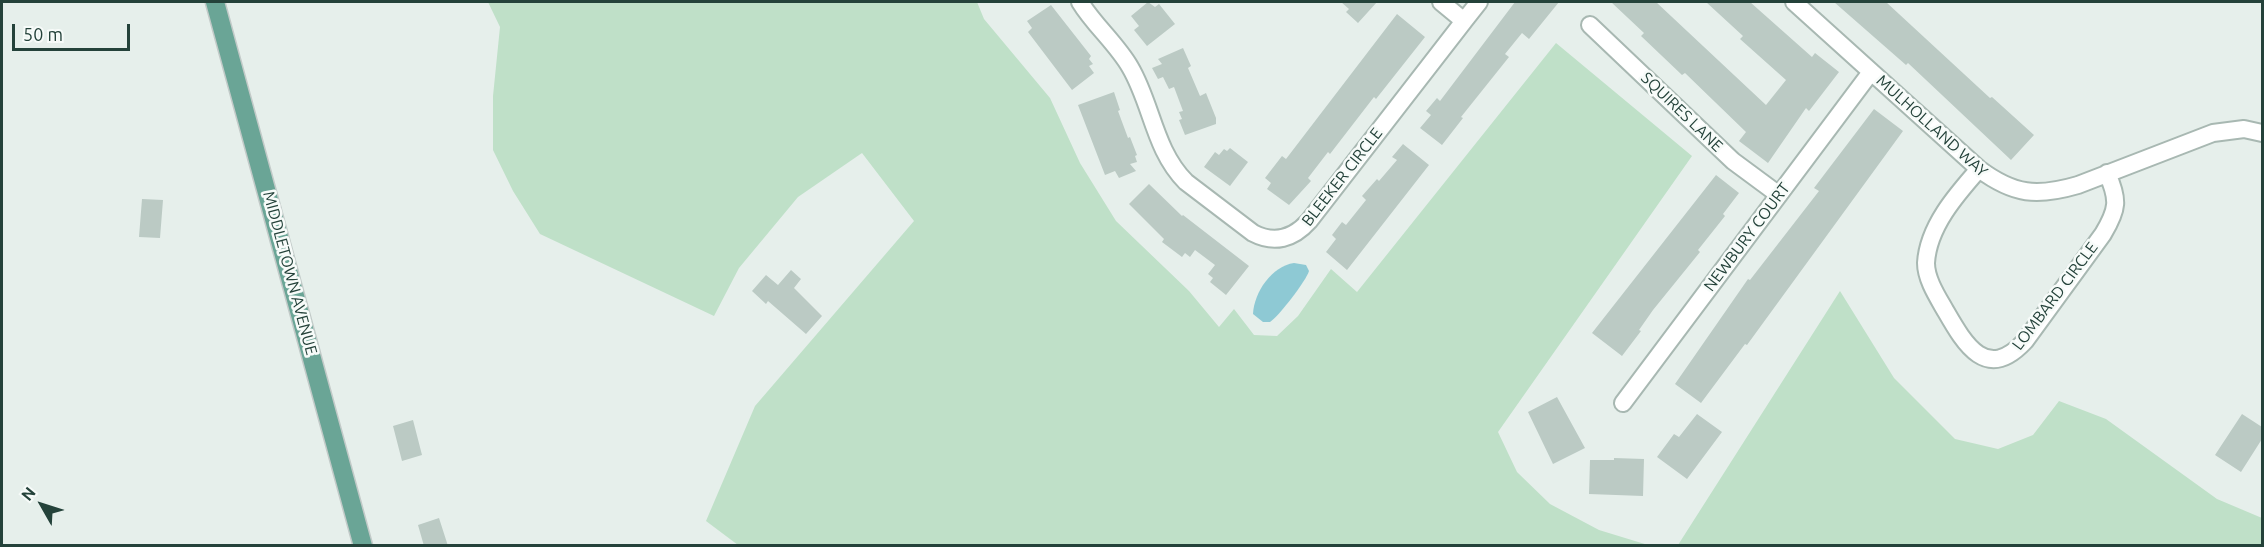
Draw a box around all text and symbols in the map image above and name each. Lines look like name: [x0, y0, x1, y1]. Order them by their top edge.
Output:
scale bar: [15, 12, 134, 50]
text: 50 m: [23, 24, 63, 44]
street label: SQUIRES LANE: [1637, 68, 1727, 156]
street label: MULHOLLAND WAY: [1872, 71, 1992, 181]
street label: BLEEKER CIRCLE: [1298, 124, 1386, 230]
street label: NEWBURY COURT: [1700, 179, 1794, 295]
street label: MIDDLETOWN AVENUE: [259, 189, 321, 357]
street label: LOMBARD CIRCLE: [2008, 238, 2102, 354]
north arrow: [12, 475, 72, 535]
text: N: [17, 483, 39, 504]

